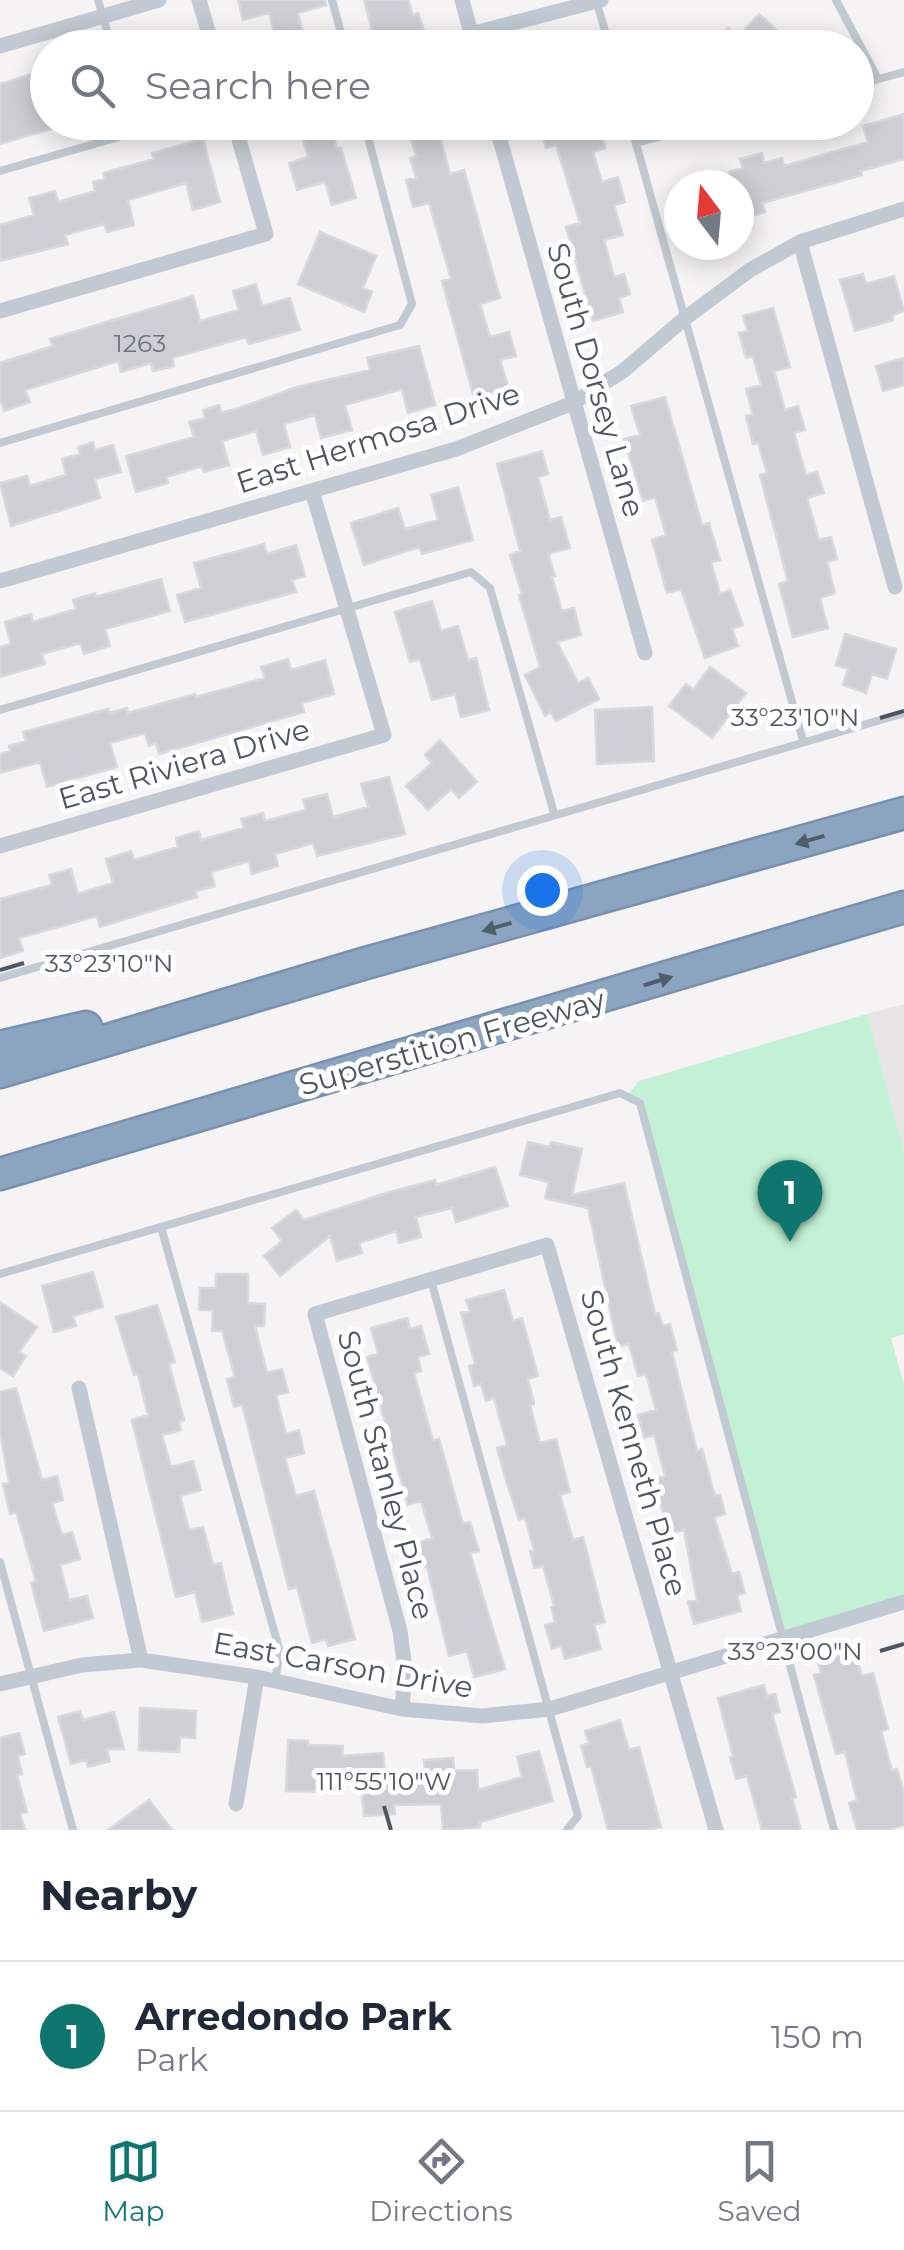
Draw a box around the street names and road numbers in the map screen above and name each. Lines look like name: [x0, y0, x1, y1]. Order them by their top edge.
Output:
street label: South Dorsey Lane: [539, 239, 653, 521]
street label: East Hermosa Drive: [232, 375, 524, 501]
street label: East Riviera Drive: [54, 710, 314, 818]
street label: Superstition Freeway: [295, 980, 610, 1103]
street label: South Kenneth Place: [572, 1285, 696, 1601]
street label: South Stanley Place: [330, 1326, 442, 1624]
street label: East Carson Drive: [210, 1624, 476, 1706]

